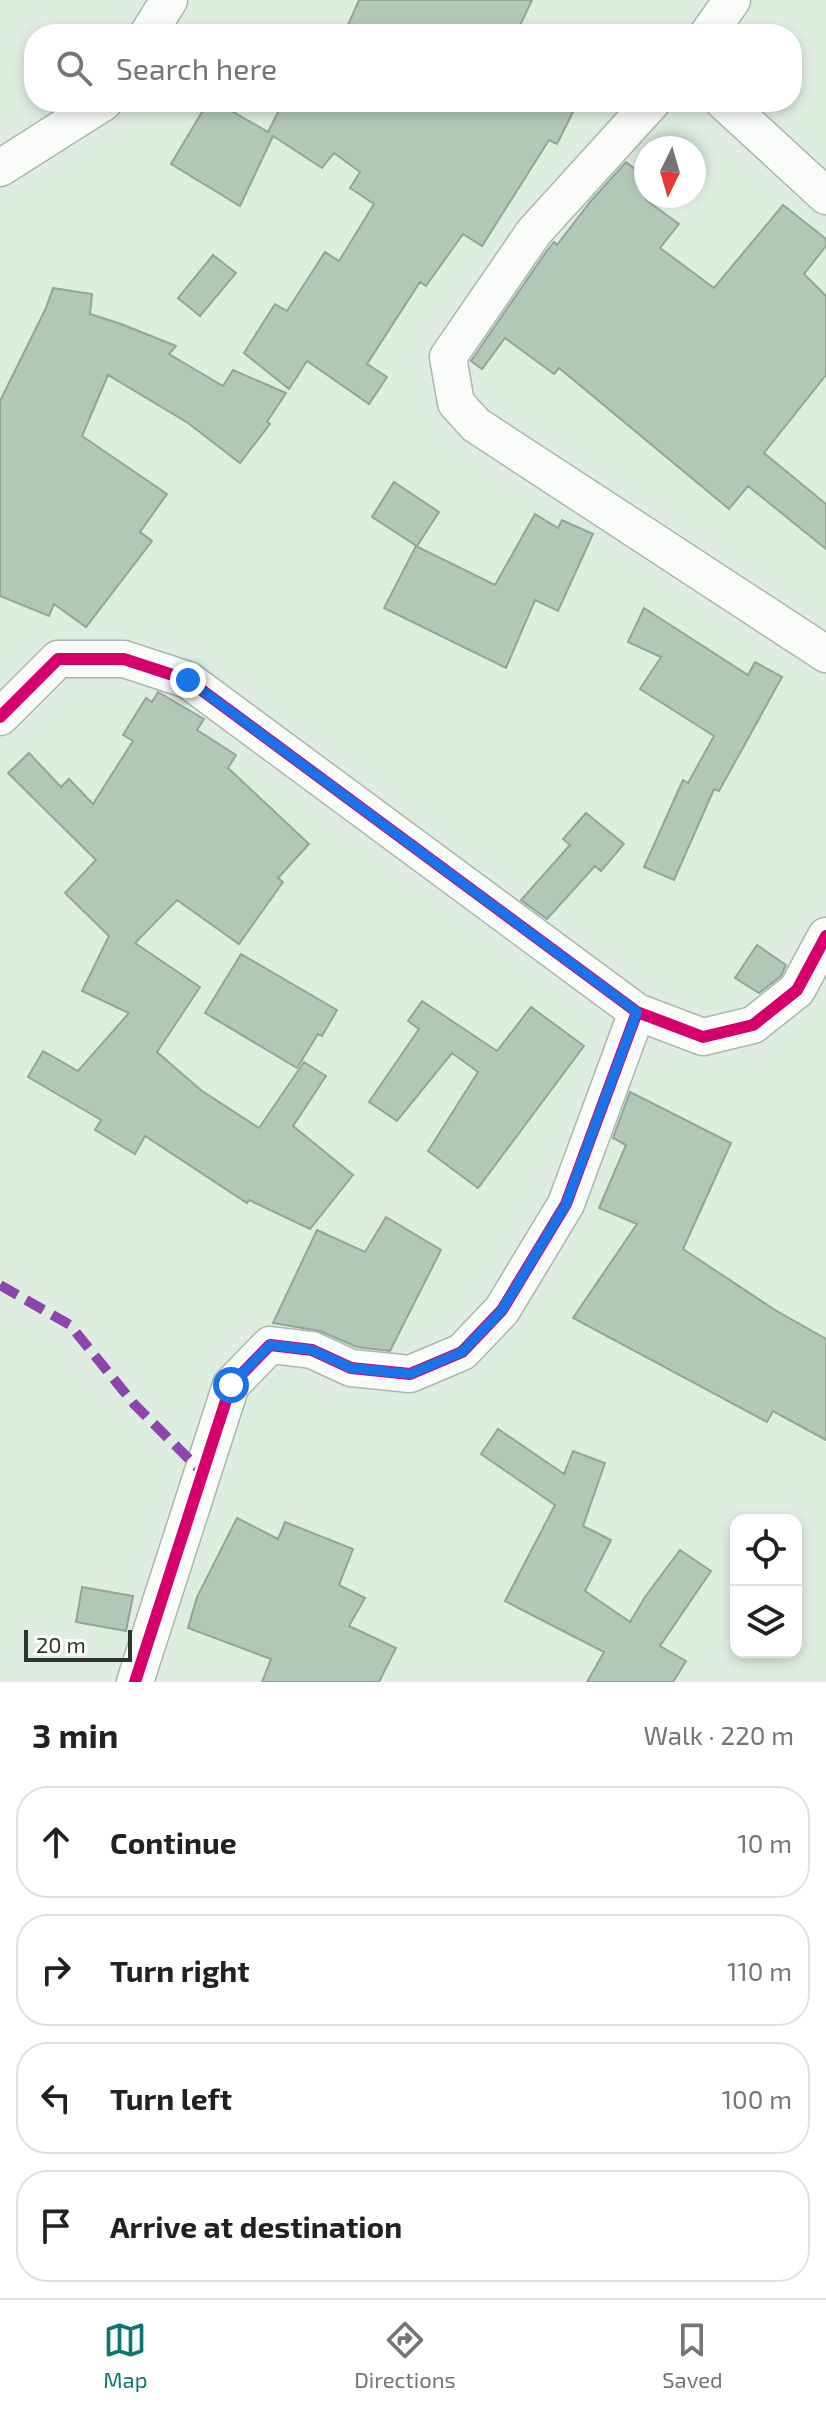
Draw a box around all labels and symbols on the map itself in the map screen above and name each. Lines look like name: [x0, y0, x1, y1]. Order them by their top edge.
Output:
north arrow: [634, 136, 706, 208]
route end: [170, 662, 206, 698]
route start: [213, 1367, 249, 1403]
scale bar: [24, 1626, 132, 1662]

